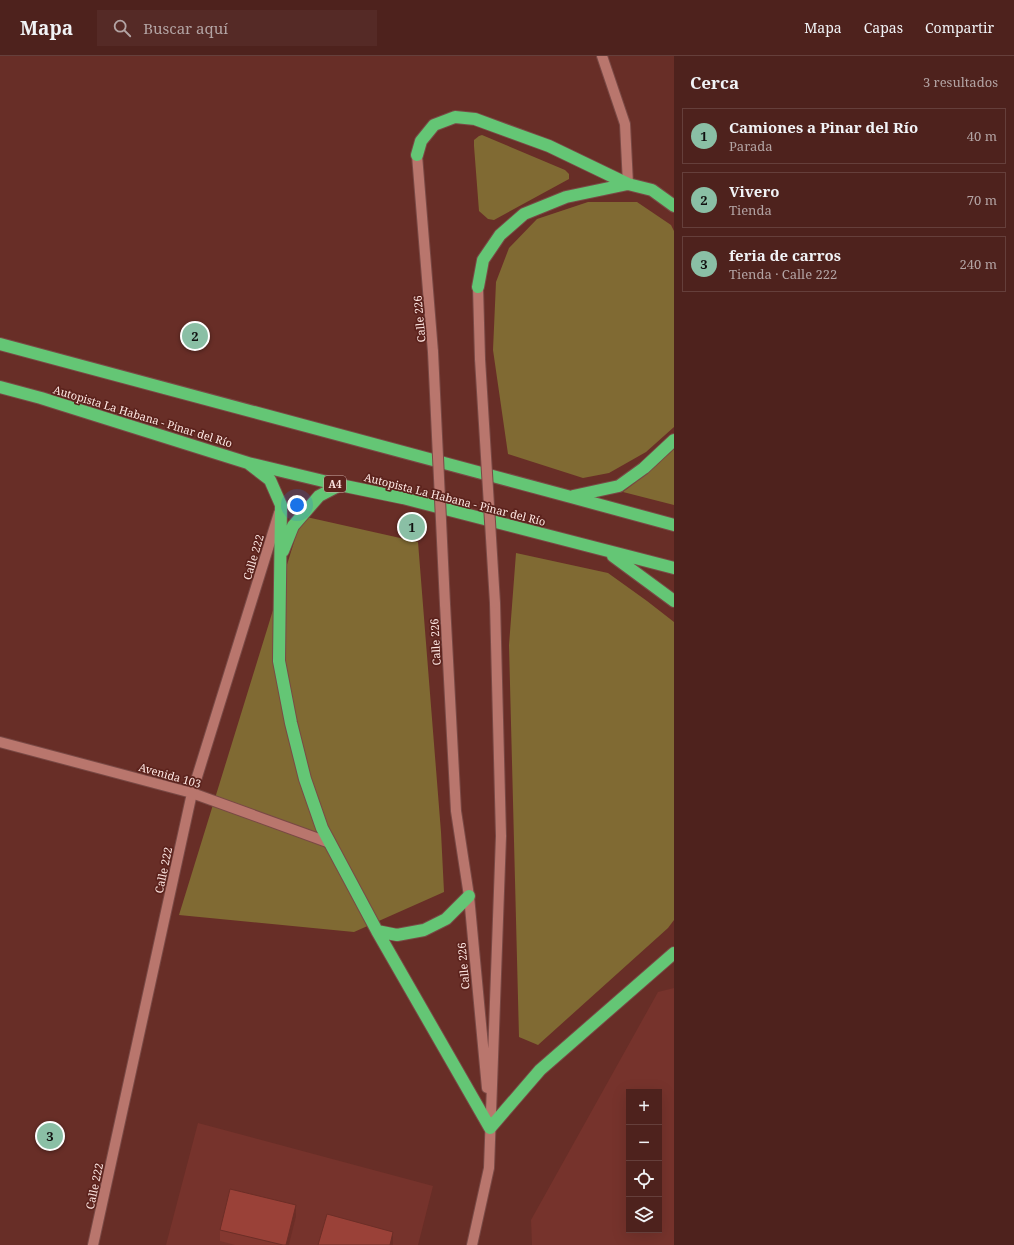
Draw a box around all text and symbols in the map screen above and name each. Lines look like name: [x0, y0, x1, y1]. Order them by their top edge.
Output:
search box: [97, 10, 377, 46]
text: Mapa: [20, 15, 73, 41]
icon: search: [111, 17, 133, 39]
text: Buscar aquí: [143, 18, 228, 38]
text: Mapa: [804, 18, 842, 37]
text: Capas: [864, 18, 903, 37]
text: Compartir: [925, 18, 994, 37]
text: Cerca: [690, 71, 739, 94]
text: 3 resultados: [923, 73, 998, 91]
text: Camiones a Pinar del Río: [729, 117, 918, 137]
text: 1: [700, 127, 708, 145]
text: 40 m: [967, 127, 997, 145]
text: Parada: [729, 137, 773, 155]
text: Vivero: [729, 181, 779, 201]
text: 2: [700, 191, 708, 209]
text: 70 m: [967, 191, 997, 209]
text: Tienda: [729, 201, 772, 219]
text: feria de carros: [729, 245, 841, 265]
text: 3: [700, 255, 708, 273]
text: 240 m: [960, 255, 997, 273]
text: Tienda · Calle 222: [729, 265, 837, 283]
street label: Calle 226: [409, 295, 429, 343]
pin: 2: [182, 321, 208, 351]
street label: Autopista La Habana - Pinar del Río: [52, 382, 234, 450]
street label: Autopista La Habana - Pinar del Río: [363, 469, 547, 529]
road number: A4: [324, 476, 346, 492]
your location: [287, 495, 307, 515]
pin: 1: [399, 512, 425, 542]
street label: Calle 222: [239, 532, 267, 582]
street label: Calle 226: [426, 618, 444, 666]
street label: Avenida 103: [137, 759, 203, 791]
street label: Calle 222: [151, 845, 175, 895]
street label: Calle 226: [453, 942, 473, 990]
map controls: [626, 1089, 662, 1233]
button: +: [626, 1089, 662, 1125]
pin: 3: [37, 1121, 63, 1151]
button: −: [626, 1125, 662, 1161]
street label: Calle 222: [82, 1161, 106, 1211]
button: locate: [626, 1161, 662, 1197]
button: layers: [626, 1197, 662, 1233]

